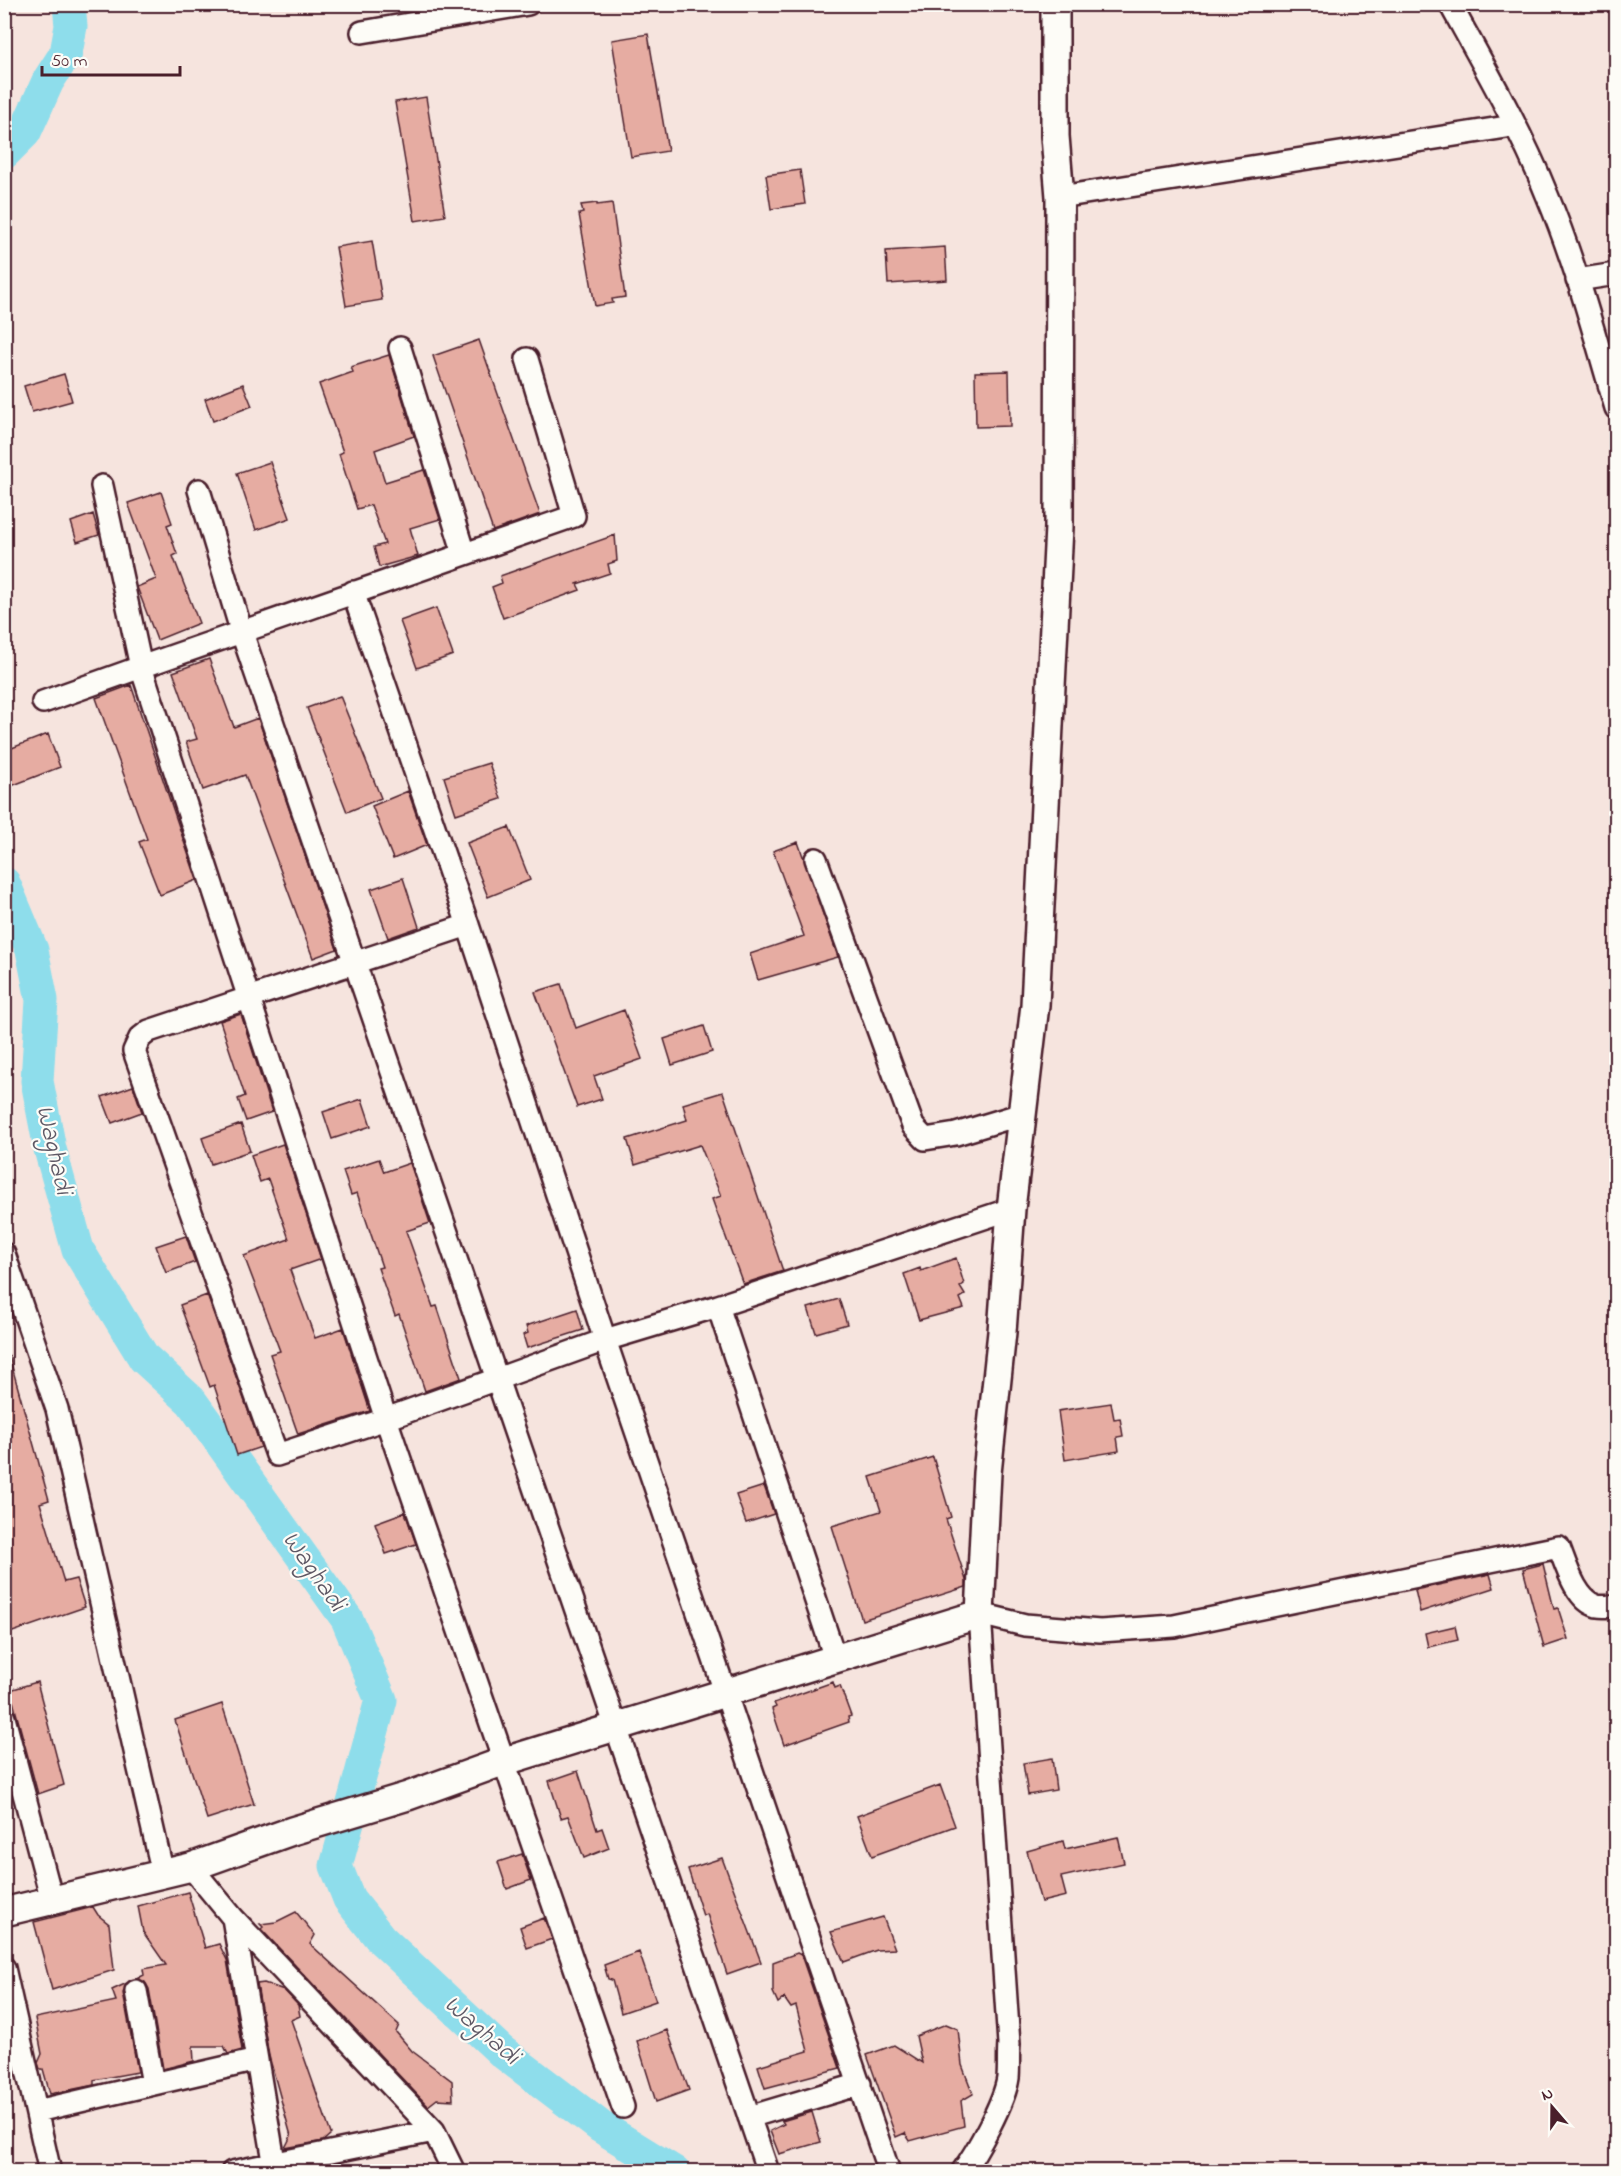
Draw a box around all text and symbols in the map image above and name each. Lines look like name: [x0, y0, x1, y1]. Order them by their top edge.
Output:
scale bar: [42, 39, 180, 77]
text: 50 m: [51, 49, 88, 75]
water label: Waghadi: [24, 1102, 82, 1201]
water label: Waghadi: [271, 1524, 356, 1622]
water label: Waghadi: [434, 1987, 529, 2077]
north arrow: [1522, 2077, 1582, 2137]
text: N: [1538, 2082, 1557, 2108]

